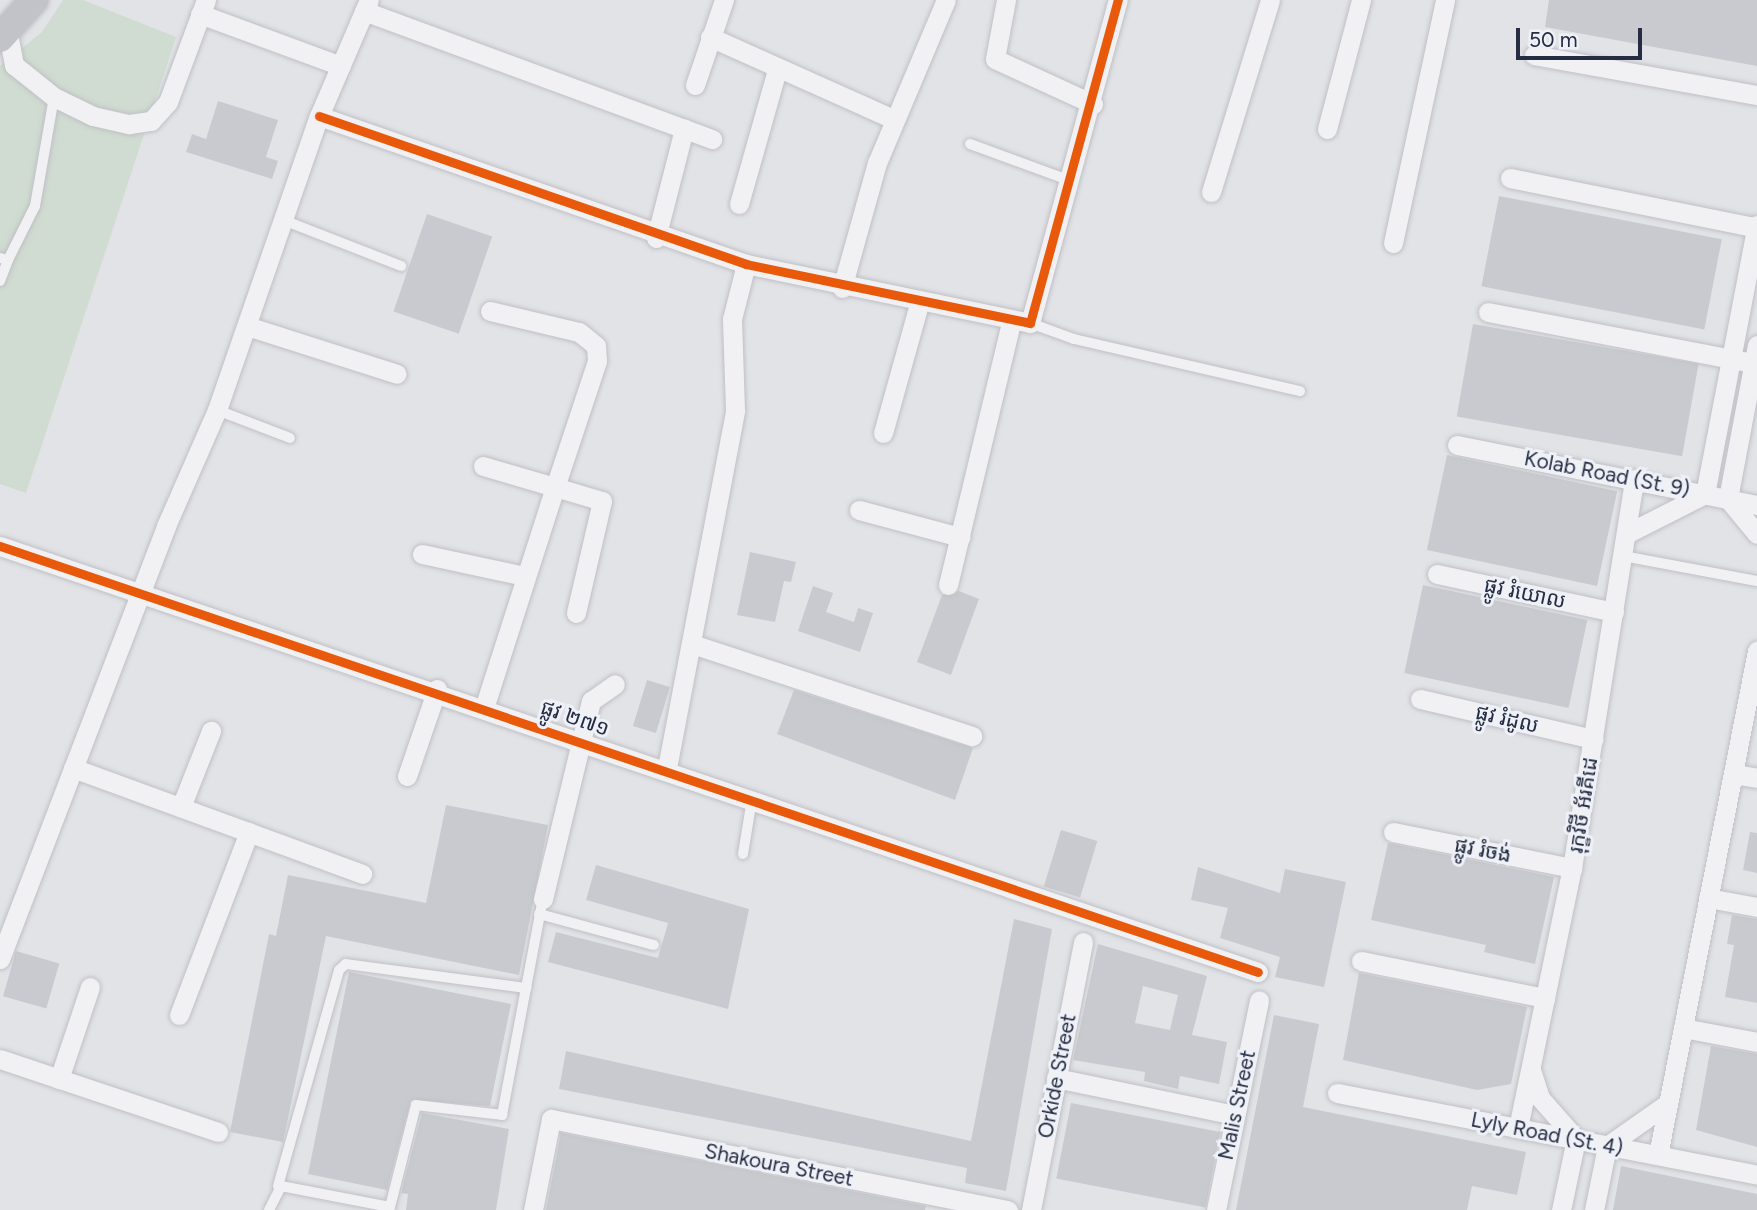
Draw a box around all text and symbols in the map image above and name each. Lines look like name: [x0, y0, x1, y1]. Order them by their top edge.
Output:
scale bar: [1519, 14, 1645, 58]
text: 50 m: [1529, 27, 1578, 52]
street label: Kolab Road (St. 9): [1522, 446, 1692, 502]
street label: ផ្លូវ រំយោល: [1482, 572, 1568, 614]
street label: ផ្លូវ ២៧១: [537, 695, 613, 741]
street label: ផ្លូវ រំដូល: [1473, 699, 1541, 739]
street label: រុក្ខវិថី អ័រគីដេ: [1563, 755, 1603, 855]
street label: ផ្លូវ រំចង់: [1452, 832, 1514, 868]
street label: Orkide Street: [1033, 1012, 1081, 1140]
street label: Malis Street: [1213, 1048, 1261, 1162]
street label: Lyly Road (St. 4): [1469, 1107, 1625, 1161]
street label: Shakoura Street: [702, 1138, 856, 1192]

